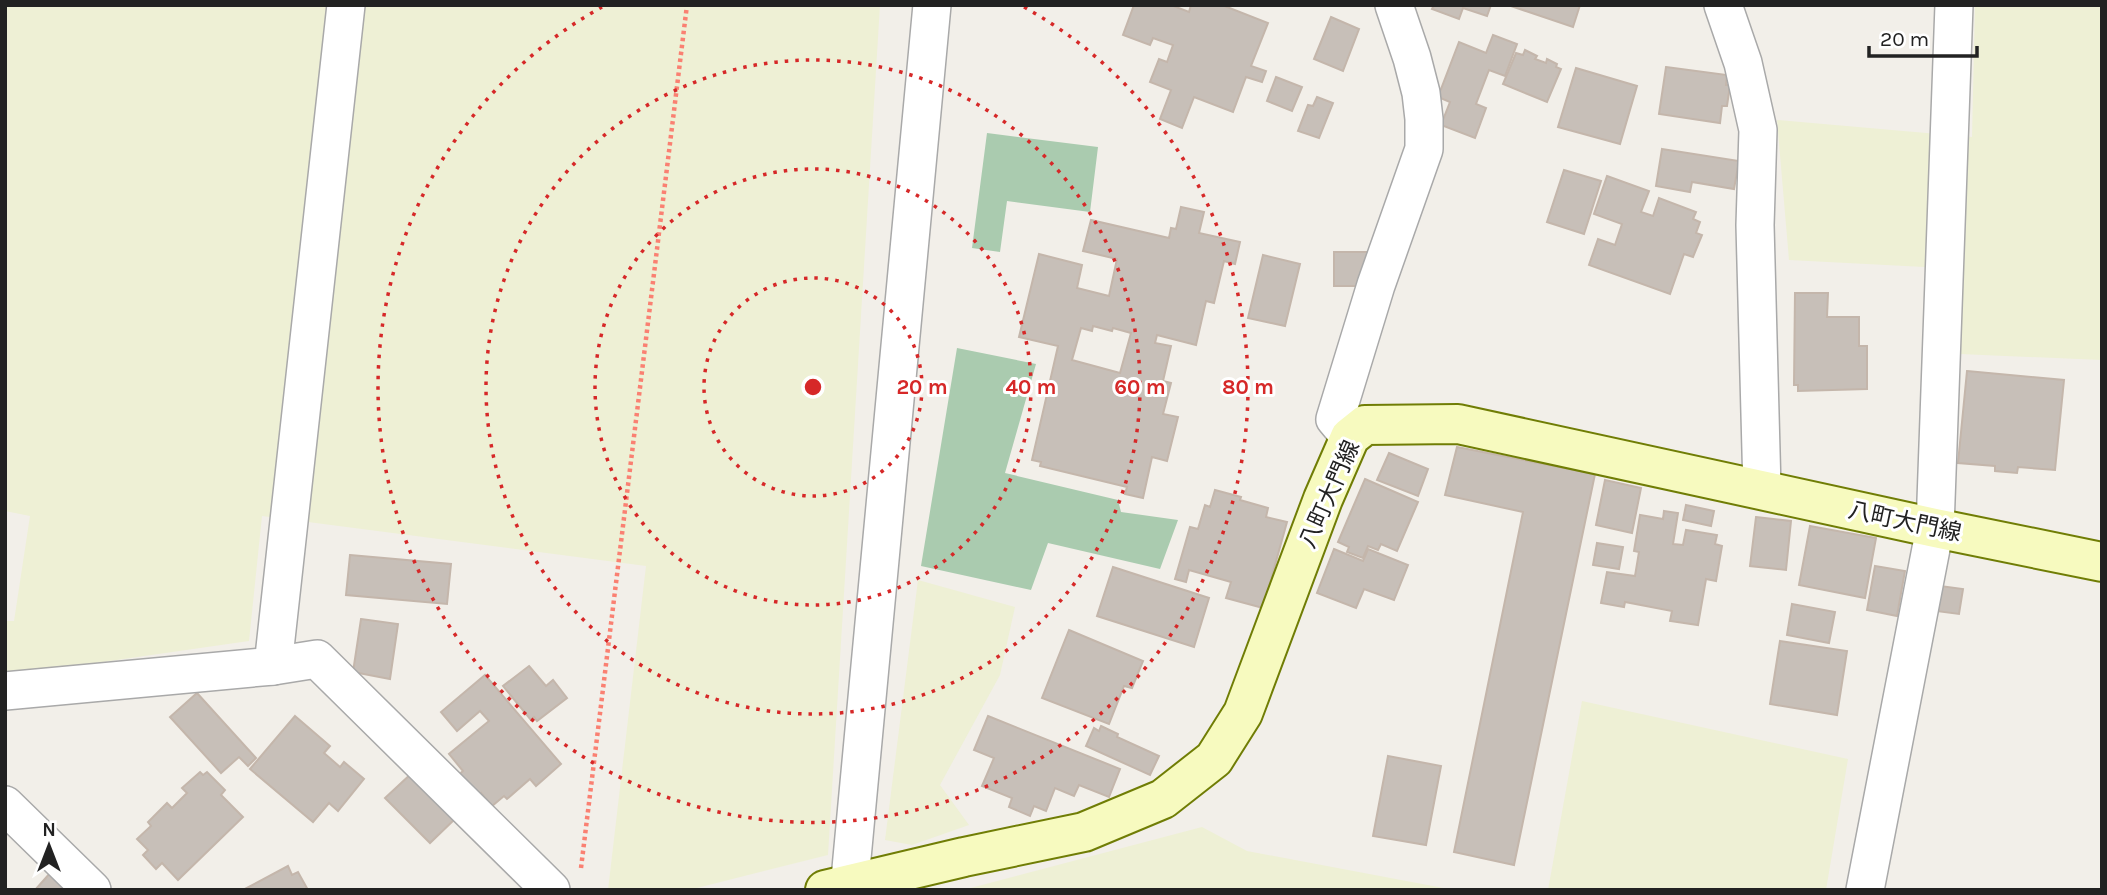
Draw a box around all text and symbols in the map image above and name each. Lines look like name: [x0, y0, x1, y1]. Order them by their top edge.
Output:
scale bar: [1869, 14, 1978, 58]
text: 20 m: [1880, 27, 1929, 51]
centre of rings: [801, 375, 825, 399]
text: 20 m: [896, 375, 948, 399]
text: 40 m: [1005, 375, 1057, 399]
text: 60 m: [1114, 375, 1166, 399]
text: 80 m: [1222, 375, 1274, 399]
street label: 八町大門線: [1294, 436, 1365, 552]
street label: 八町大門線: [1846, 496, 1964, 547]
north arrow: [14, 811, 84, 881]
text: N: [42, 819, 56, 841]

